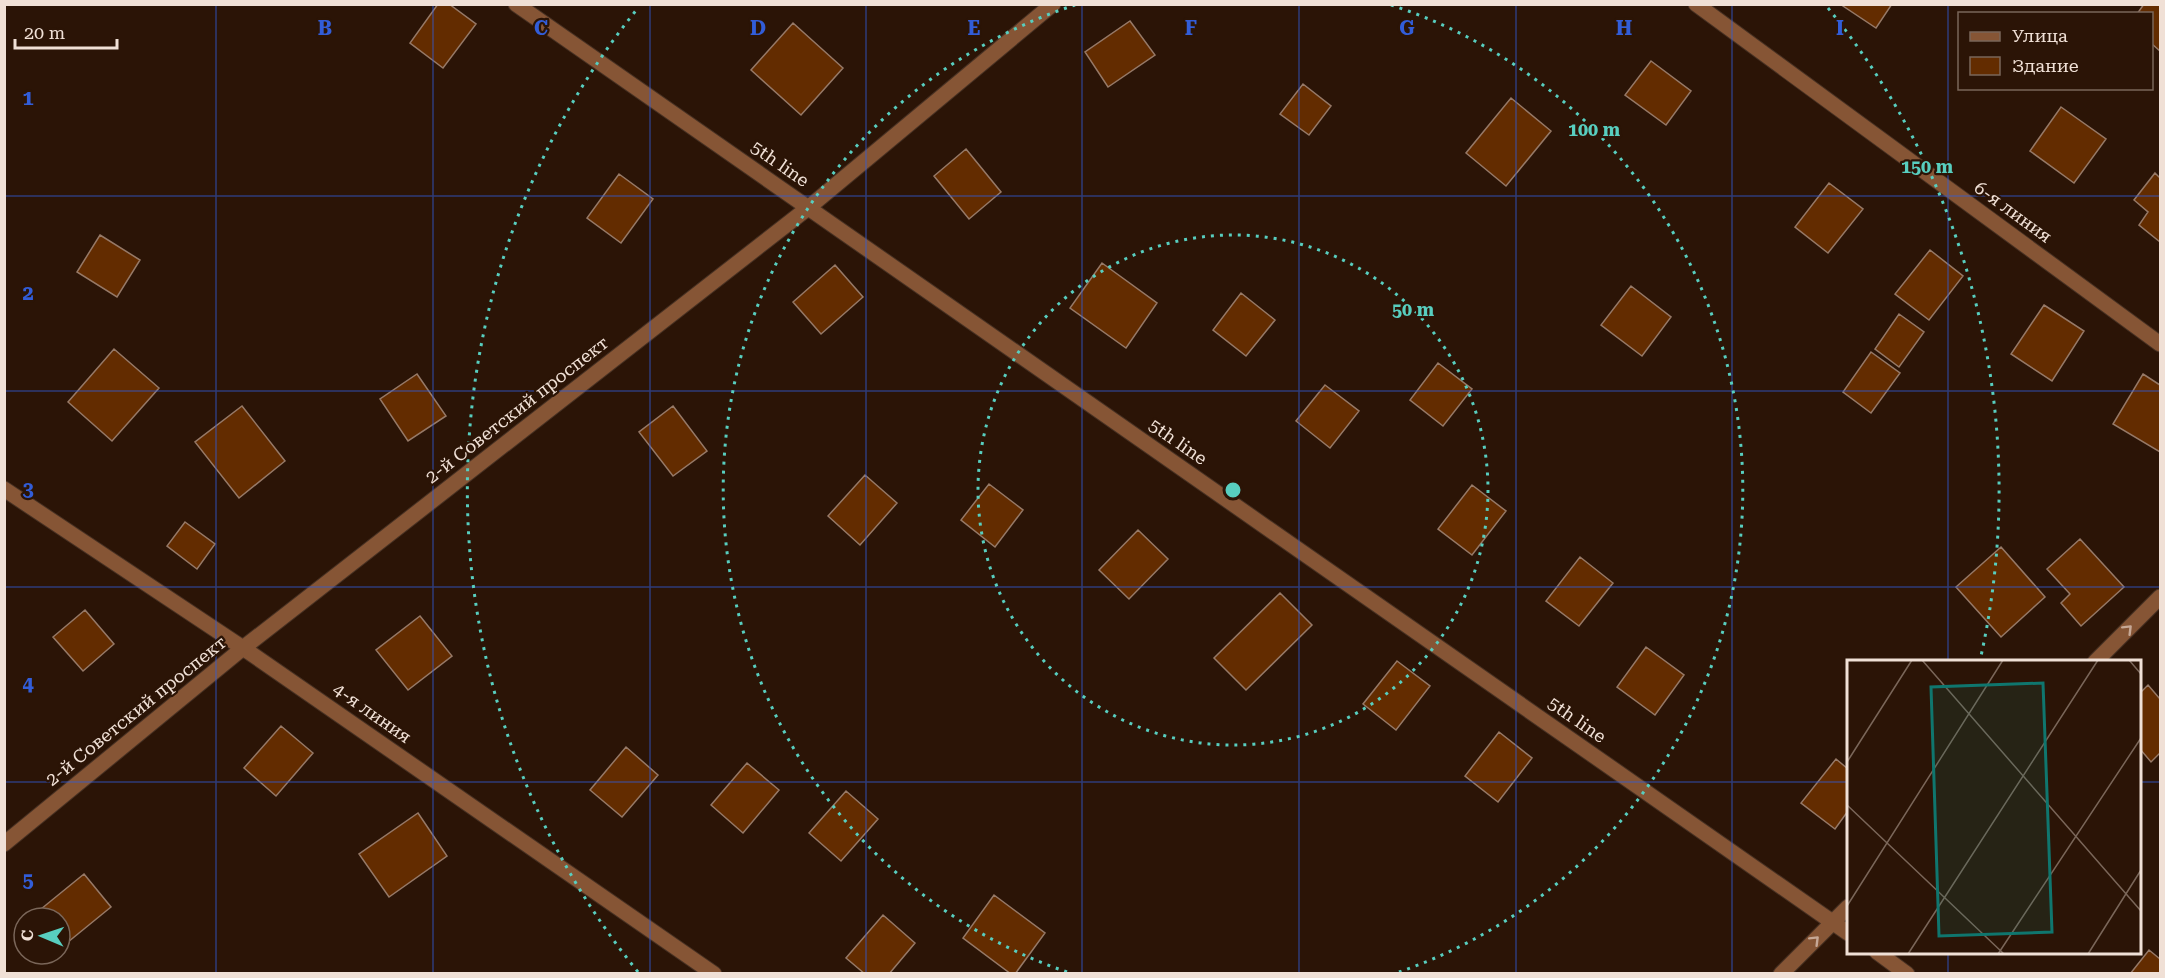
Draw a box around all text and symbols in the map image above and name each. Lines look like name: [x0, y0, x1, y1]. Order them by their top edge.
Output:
scale bar: [15, 12, 117, 50]
legend: [1958, 12, 2153, 90]
text: B: [318, 16, 332, 40]
text: C: [534, 16, 548, 40]
text: D: [750, 16, 766, 40]
text: E: [968, 16, 981, 40]
text: F: [1185, 16, 1197, 40]
text: G: [1399, 16, 1415, 40]
text: H: [1616, 16, 1632, 40]
text: I: [1836, 16, 1844, 40]
text: 20 m: [24, 22, 65, 43]
text: Улица: [2012, 25, 2068, 46]
text: Здание: [2012, 55, 2079, 76]
text: 1: [22, 86, 34, 110]
text: 100 m: [1568, 119, 1621, 140]
street label: 5th line: [747, 136, 813, 191]
text: 150 m: [1901, 156, 1954, 177]
street label: 6-я линия: [1971, 176, 2056, 247]
text: 2: [22, 281, 34, 305]
text: 50 m: [1392, 299, 1435, 320]
street label: 2-й Советский проспект: [421, 332, 612, 487]
street label: 5th line: [1145, 414, 1211, 469]
text: 3: [22, 477, 34, 501]
centre of rings: [1223, 480, 1243, 500]
one-way arrow: [2120, 626, 2131, 637]
street label: 2-й Советский проспект: [41, 631, 230, 790]
inset map: [1847, 660, 2141, 954]
text: 4: [22, 672, 34, 696]
street label: 4-я линия: [329, 678, 415, 747]
street label: 5th line: [1544, 692, 1610, 747]
text: 5: [22, 868, 34, 892]
north arrow: [12, 906, 72, 966]
text: С: [18, 930, 37, 941]
one-way arrow: [1807, 937, 1818, 948]

